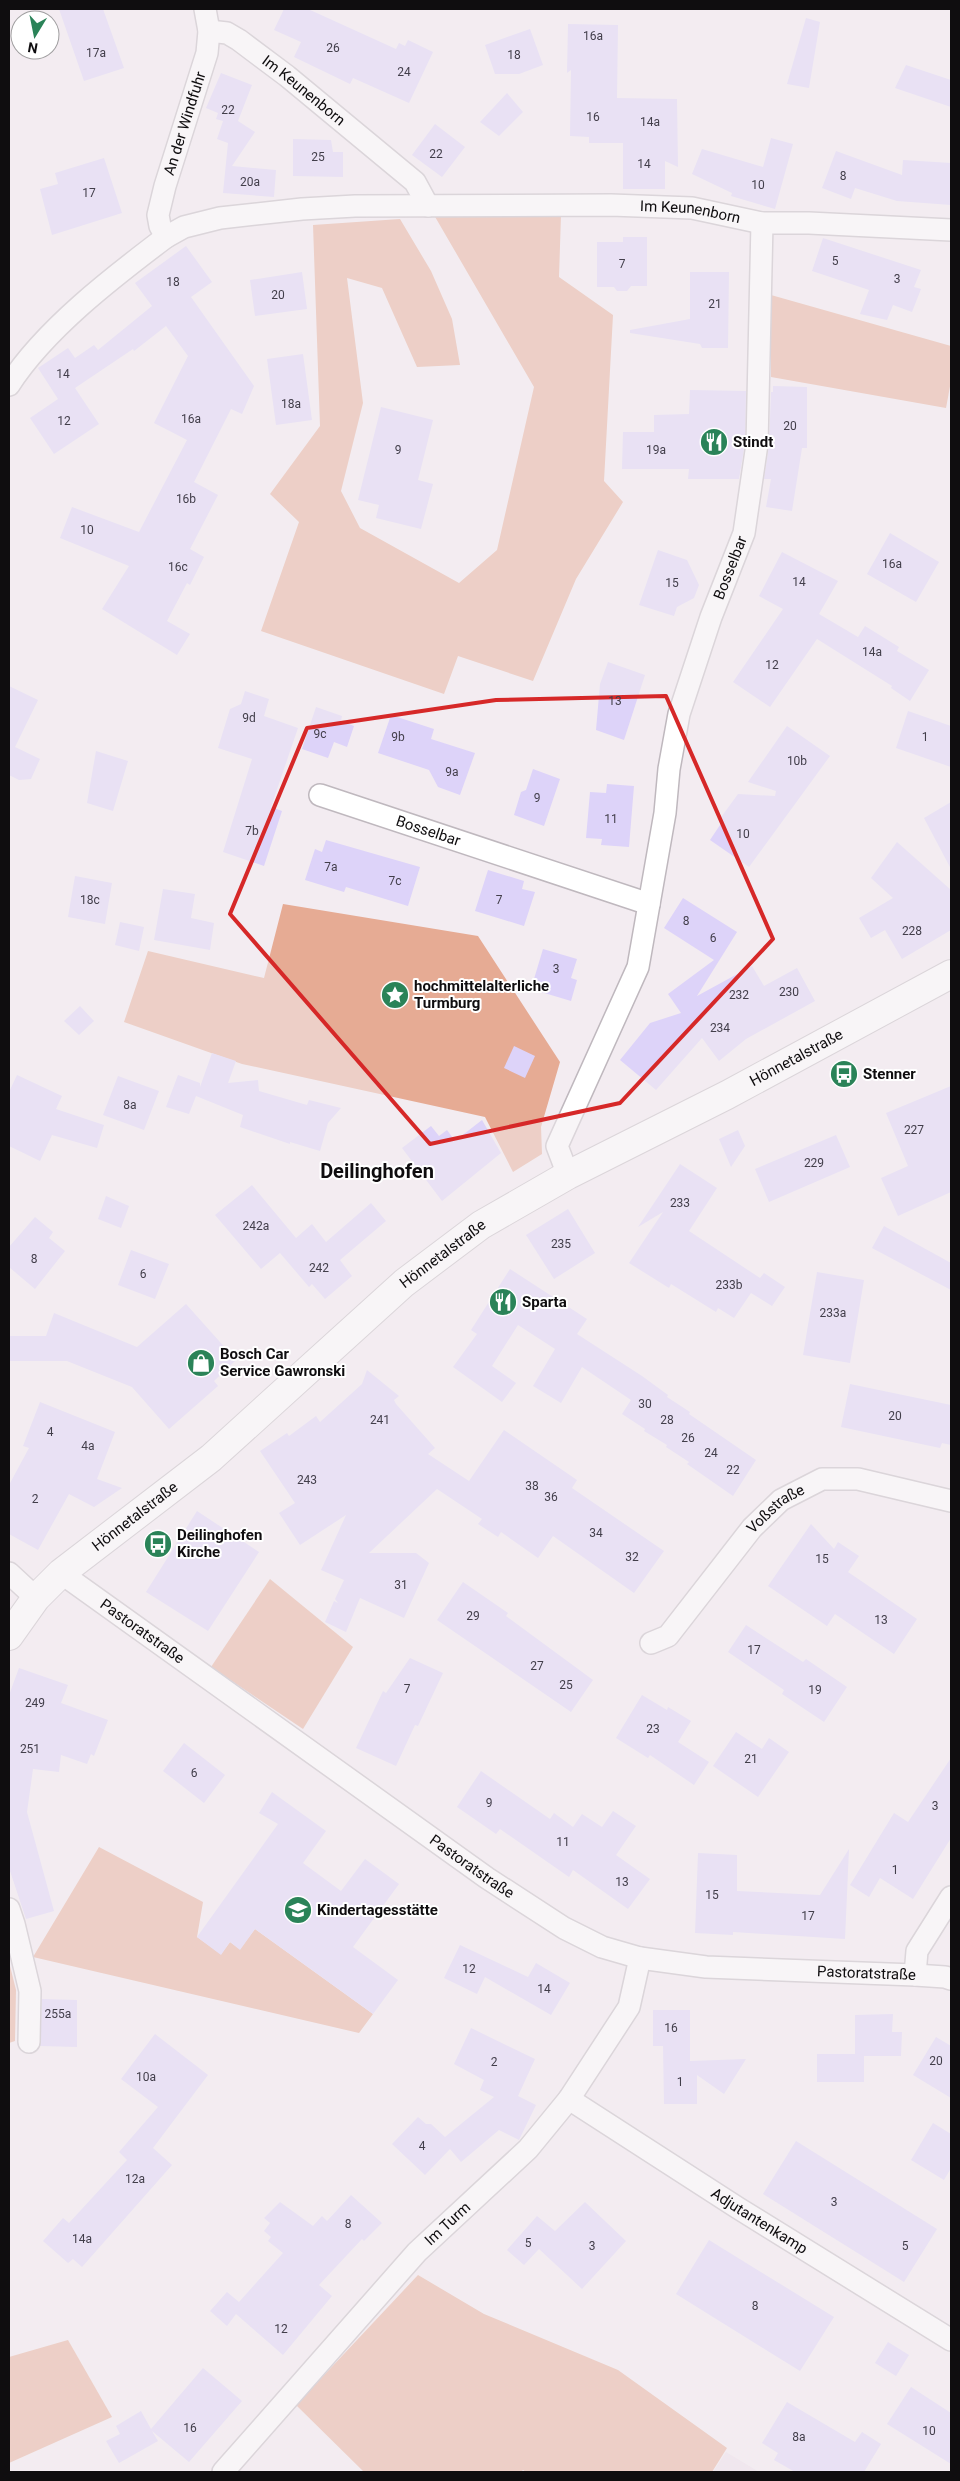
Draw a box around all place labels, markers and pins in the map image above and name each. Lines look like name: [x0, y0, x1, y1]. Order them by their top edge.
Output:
restaurant icon: Stindt: [699, 427, 729, 457]
place label: Stindt: [733, 433, 773, 451]
place label: hochmittelalterliche Turmburg: [414, 977, 549, 1012]
place icon: hochmittelalterliche Turmburg: [380, 980, 410, 1010]
bus stop icon: Stenner: [829, 1059, 859, 1089]
place label: Stenner: [863, 1065, 916, 1083]
restaurant icon: Sparta: [488, 1287, 518, 1317]
place label: Sparta: [522, 1293, 567, 1311]
place label: Bosch Car Service Gawronski: [220, 1345, 345, 1380]
shop icon: Bosch Car Service Gawronski: [186, 1348, 216, 1378]
place label: Deilinghofen Kirche: [177, 1526, 262, 1561]
bus stop icon: Deilinghofen Kirche: [143, 1529, 173, 1559]
school or university icon: Kindertagesstätte: [283, 1895, 313, 1925]
place label: Kindertagesstätte: [317, 1901, 438, 1919]

